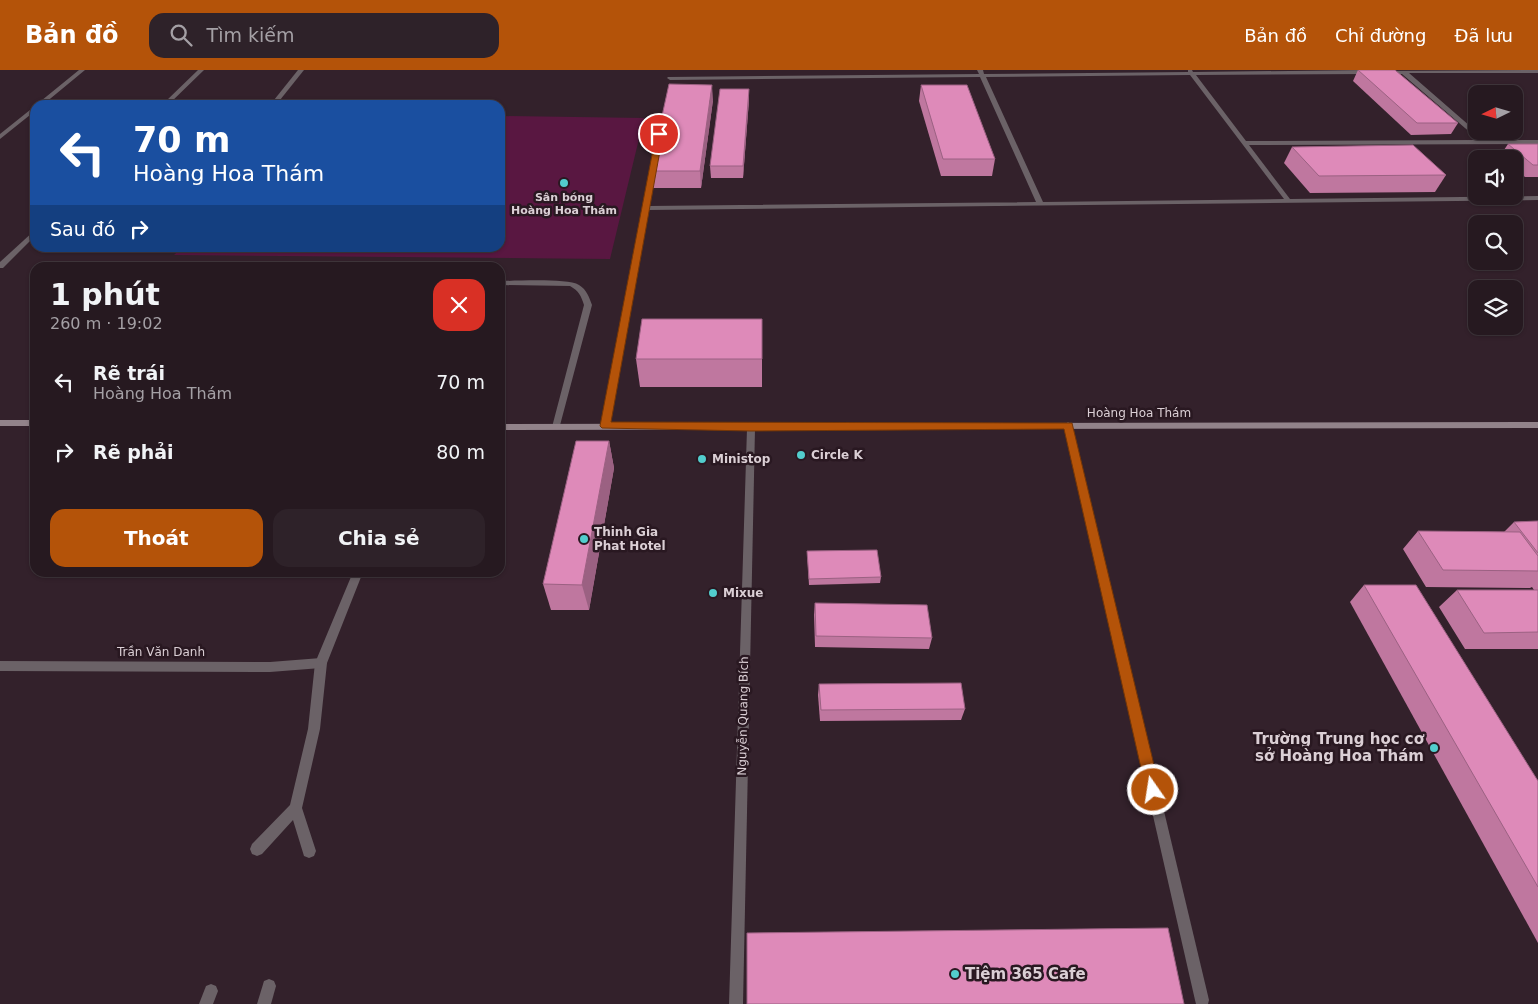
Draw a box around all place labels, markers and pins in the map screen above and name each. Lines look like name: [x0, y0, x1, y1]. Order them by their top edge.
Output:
pin: [638, 113, 680, 155]
marker: Sân bóng Hoàng Hoa Thám: [558, 177, 570, 189]
place label: Sân bóng Hoàng Hoa Thám: [511, 191, 617, 217]
place label: Circle K: [811, 448, 863, 462]
marker: Circle K: [795, 449, 807, 461]
place label: Ministop: [712, 452, 771, 466]
marker: Ministop: [696, 453, 708, 465]
place label: Thinh Gia Phat Hotel: [594, 525, 666, 553]
marker: Thinh Gia Phat Hotel: [578, 533, 590, 545]
place label: Mixue: [723, 586, 763, 600]
marker: Mixue: [707, 587, 719, 599]
place label: Trường Trung học cơ sở Hoàng Hoa Thám: [1253, 730, 1425, 765]
marker: Trường Trung học cơ sở Hoàng Hoa Thám: [1428, 742, 1440, 754]
place label: Tiệm 365 Cafe: [965, 965, 1086, 983]
marker: Tiệm 365 Cafe: [949, 968, 961, 980]

